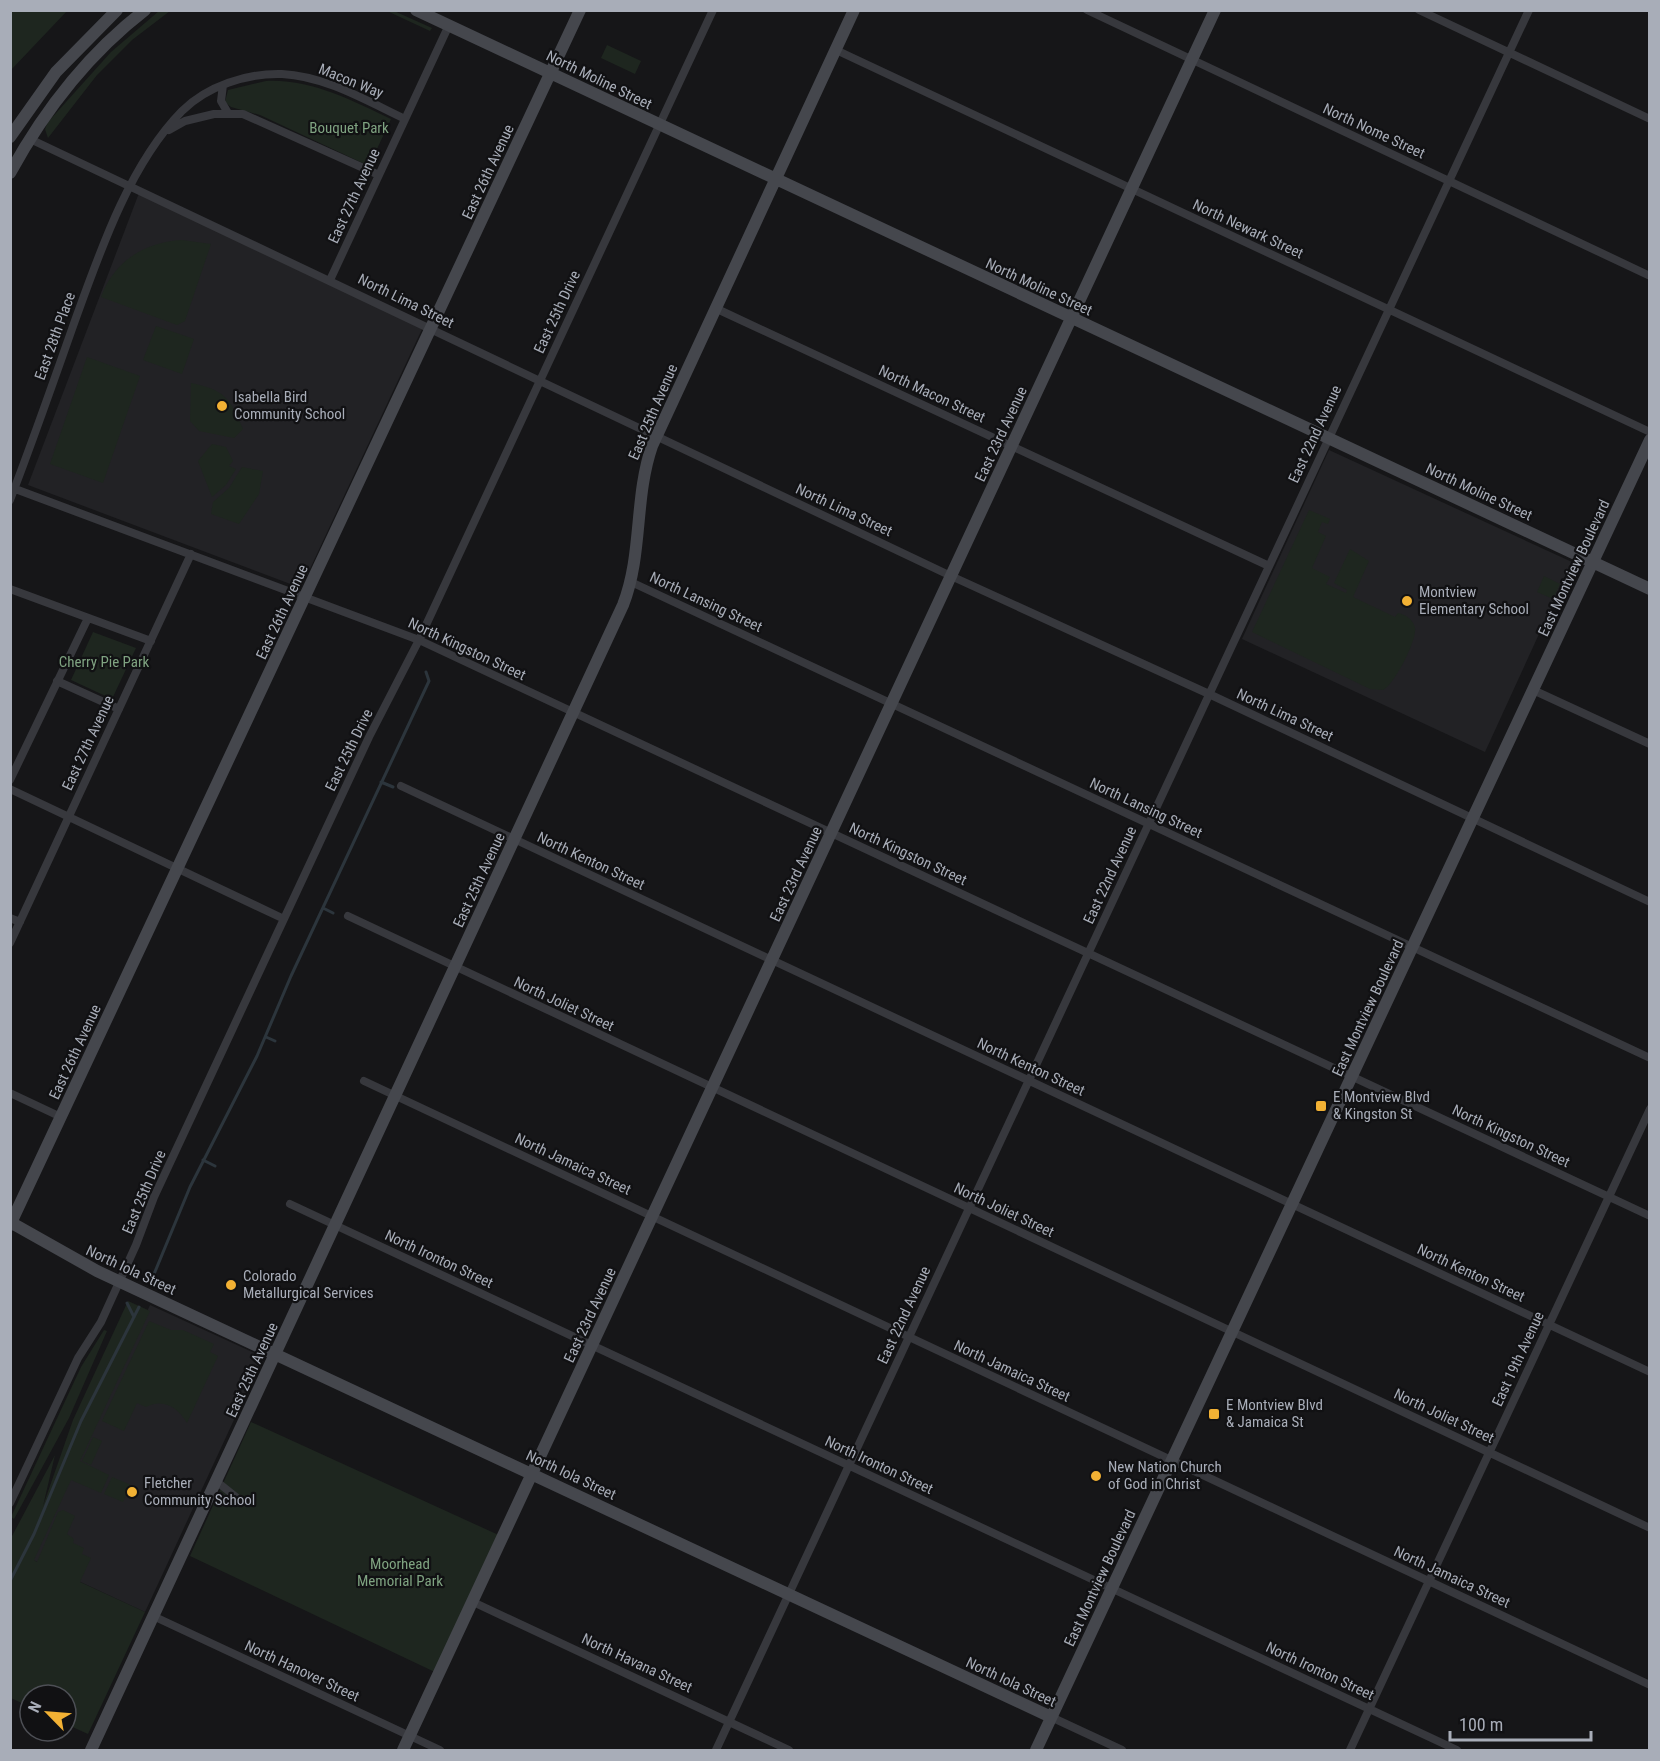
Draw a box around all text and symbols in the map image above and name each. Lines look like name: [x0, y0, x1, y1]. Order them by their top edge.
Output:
street label: North Moline Street: [543, 47, 655, 113]
street label: Macon Way: [316, 60, 386, 102]
street label: North Nome Street: [1320, 99, 1428, 163]
park label: Bouquet Park: [309, 119, 389, 137]
street label: East 26th Avenue: [458, 122, 518, 222]
street label: East 27th Avenue: [324, 146, 384, 246]
street label: North Newark Street: [1190, 195, 1306, 263]
street label: North Moline Street: [983, 254, 1095, 320]
street label: East 25th Drive: [530, 268, 584, 356]
street label: North Lima Street: [355, 270, 457, 332]
street label: East 28th Place: [31, 290, 79, 382]
street label: East 25th Avenue: [625, 361, 681, 463]
street label: North Macon Street: [876, 361, 988, 427]
street label: East 22nd Avenue: [1285, 382, 1345, 486]
street label: East 23rd Avenue: [971, 384, 1031, 484]
place label: Isabella Bird Community School: [234, 388, 345, 423]
marker: Isabella Bird Community School: [215, 399, 229, 413]
street label: North Moline Street: [1423, 459, 1535, 525]
street label: North Lima Street: [793, 480, 895, 540]
street label: East Montview Boulevard: [1534, 497, 1614, 639]
street label: East 26th Avenue: [252, 562, 312, 662]
street label: North Lansing Street: [647, 568, 765, 636]
place label: Montview Elementary School: [1419, 583, 1529, 618]
marker: Montview Elementary School: [1400, 594, 1414, 608]
street label: North Kingston Street: [405, 614, 529, 684]
park label: Cherry Pie Park: [59, 653, 150, 671]
street label: North Lima Street: [1234, 685, 1336, 745]
street label: East 27th Avenue: [58, 693, 118, 793]
street label: East 25th Drive: [321, 706, 377, 794]
street label: North Lansing Street: [1087, 774, 1205, 842]
street label: North Kingston Street: [846, 819, 970, 889]
street label: East 22nd Avenue: [1080, 823, 1140, 927]
street label: East 23rd Avenue: [766, 824, 826, 924]
street label: North Kenton Street: [534, 828, 648, 894]
street label: East 25th Avenue: [449, 830, 509, 930]
street label: East Montview Boulevard: [1328, 937, 1408, 1079]
street label: North Joliet Street: [511, 973, 617, 1035]
street label: East 26th Avenue: [45, 1002, 105, 1102]
street label: North Kenton Street: [974, 1034, 1088, 1100]
place label: E Montview Blvd & Kingston St: [1333, 1088, 1430, 1123]
marker: E Montview Blvd & Kingston St: [1314, 1099, 1328, 1113]
street label: North Kingston Street: [1449, 1101, 1573, 1171]
street label: North Jamaica Street: [512, 1129, 634, 1199]
street label: East 25th Drive: [118, 1147, 170, 1237]
street label: North Joliet Street: [951, 1179, 1057, 1241]
street label: North Ironton Street: [382, 1226, 496, 1292]
street label: North Kenton Street: [1414, 1240, 1528, 1306]
street label: North Iola Street: [83, 1241, 179, 1299]
street label: East 22nd Avenue: [874, 1263, 934, 1367]
street label: East 23rd Avenue: [560, 1265, 620, 1365]
place label: Colorado Metallurgical Services: [243, 1267, 374, 1302]
marker: Colorado Metallurgical Services: [224, 1278, 238, 1292]
street label: East 19th Avenue: [1488, 1309, 1548, 1409]
street label: East 25th Avenue: [222, 1320, 282, 1420]
street label: North Jamaica Street: [951, 1336, 1073, 1406]
street label: North Joliet Street: [1391, 1385, 1497, 1447]
place label: E Montview Blvd & Jamaica St: [1226, 1396, 1323, 1431]
marker: E Montview Blvd & Jamaica St: [1207, 1407, 1221, 1421]
street label: North Ironton Street: [822, 1432, 936, 1498]
street label: North Iola Street: [523, 1446, 619, 1504]
place label: New Nation Church of God in Christ: [1108, 1458, 1222, 1493]
marker: New Nation Church of God in Christ: [1089, 1469, 1103, 1483]
place label: Fletcher Community School: [144, 1474, 255, 1509]
marker: Fletcher Community School: [125, 1485, 139, 1499]
street label: East Montview Boulevard: [1060, 1507, 1140, 1649]
street label: North Jamaica Street: [1391, 1542, 1513, 1612]
park label: Moorhead Memorial Park: [357, 1555, 443, 1590]
street label: North Havana Street: [579, 1630, 695, 1696]
street label: North Hanover Street: [242, 1637, 362, 1705]
street label: North Ironton Street: [1263, 1638, 1377, 1704]
street label: North Iola Street: [963, 1653, 1059, 1711]
north arrow: [18, 1683, 78, 1743]
text: N: [24, 1698, 46, 1715]
scale bar: [1450, 1704, 1591, 1742]
text: 100 m: [1459, 1714, 1503, 1735]

